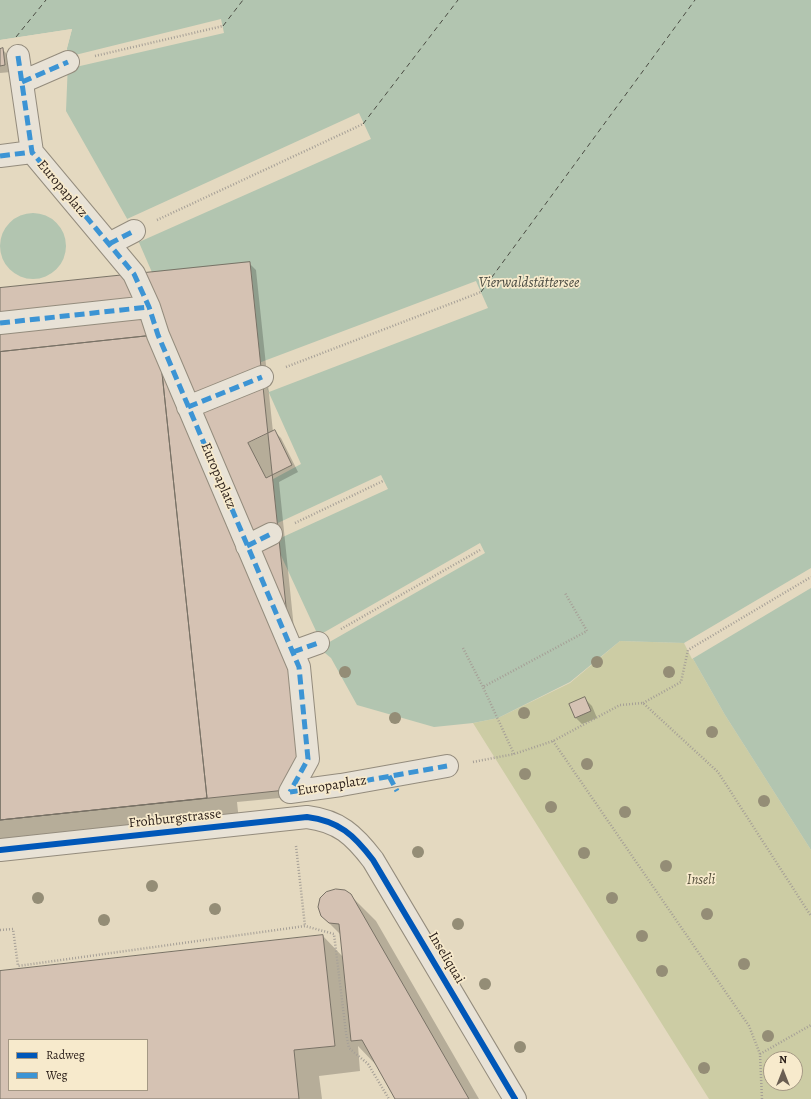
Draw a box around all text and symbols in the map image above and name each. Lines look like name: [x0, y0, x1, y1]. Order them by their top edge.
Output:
street label: Europaplatz: [33, 157, 91, 221]
water label: Vierwaldstättersee: [479, 274, 579, 292]
street label: Europaplatz: [197, 440, 239, 512]
street label: Europaplatz: [296, 772, 368, 800]
street label: Frohburgstrasse: [128, 806, 222, 832]
park label: Inseli: [687, 873, 715, 889]
street label: Inseliquai: [424, 929, 468, 987]
legend: [8, 1039, 148, 1091]
text: Radweg: [46, 1047, 85, 1063]
north arrow: [763, 1051, 803, 1091]
text: N: [779, 1052, 787, 1067]
text: Weg: [46, 1067, 68, 1083]

